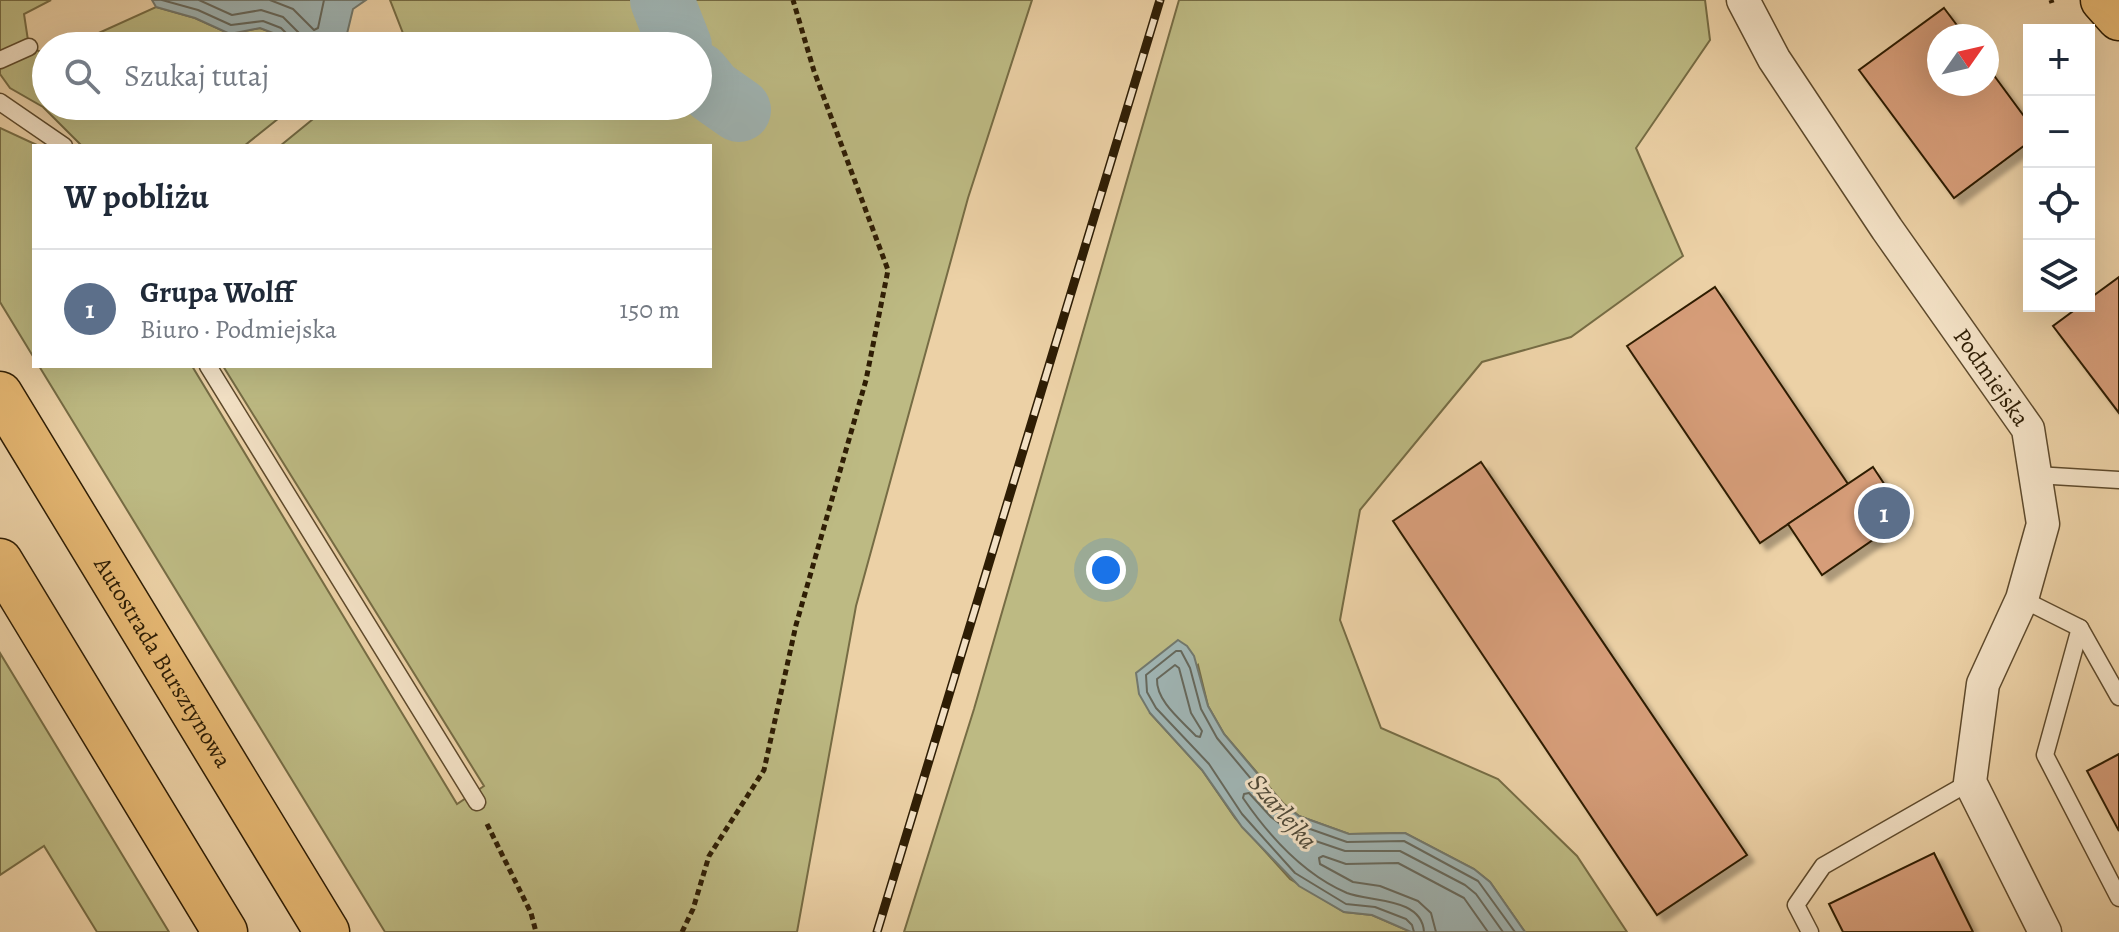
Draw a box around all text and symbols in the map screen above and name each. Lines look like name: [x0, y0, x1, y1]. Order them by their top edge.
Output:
north arrow: [1927, 24, 1999, 96]
map controls: [2023, 24, 2095, 312]
button: +: [2023, 24, 2095, 96]
search box: [32, 32, 712, 120]
icon: search: [60, 54, 104, 98]
text: Szukaj tutaj: [124, 56, 269, 96]
button: −: [2023, 96, 2095, 168]
button: locate: [2023, 168, 2095, 240]
text: W pobliżu: [64, 173, 209, 220]
button: layers: [2023, 240, 2095, 312]
text: Grupa Wolff: [140, 272, 294, 312]
text: 1: [85, 292, 95, 327]
text: 150 m: [619, 292, 680, 327]
text: Biuro · Podmiejska: [140, 312, 337, 347]
street label: Podmiejska: [1946, 322, 2037, 433]
pin: 1: [1858, 483, 1910, 543]
street label: Autostrada Bursztynowa: [86, 550, 240, 774]
your location: [1086, 550, 1126, 590]
water label: Szarlejka: [1240, 766, 1325, 857]

